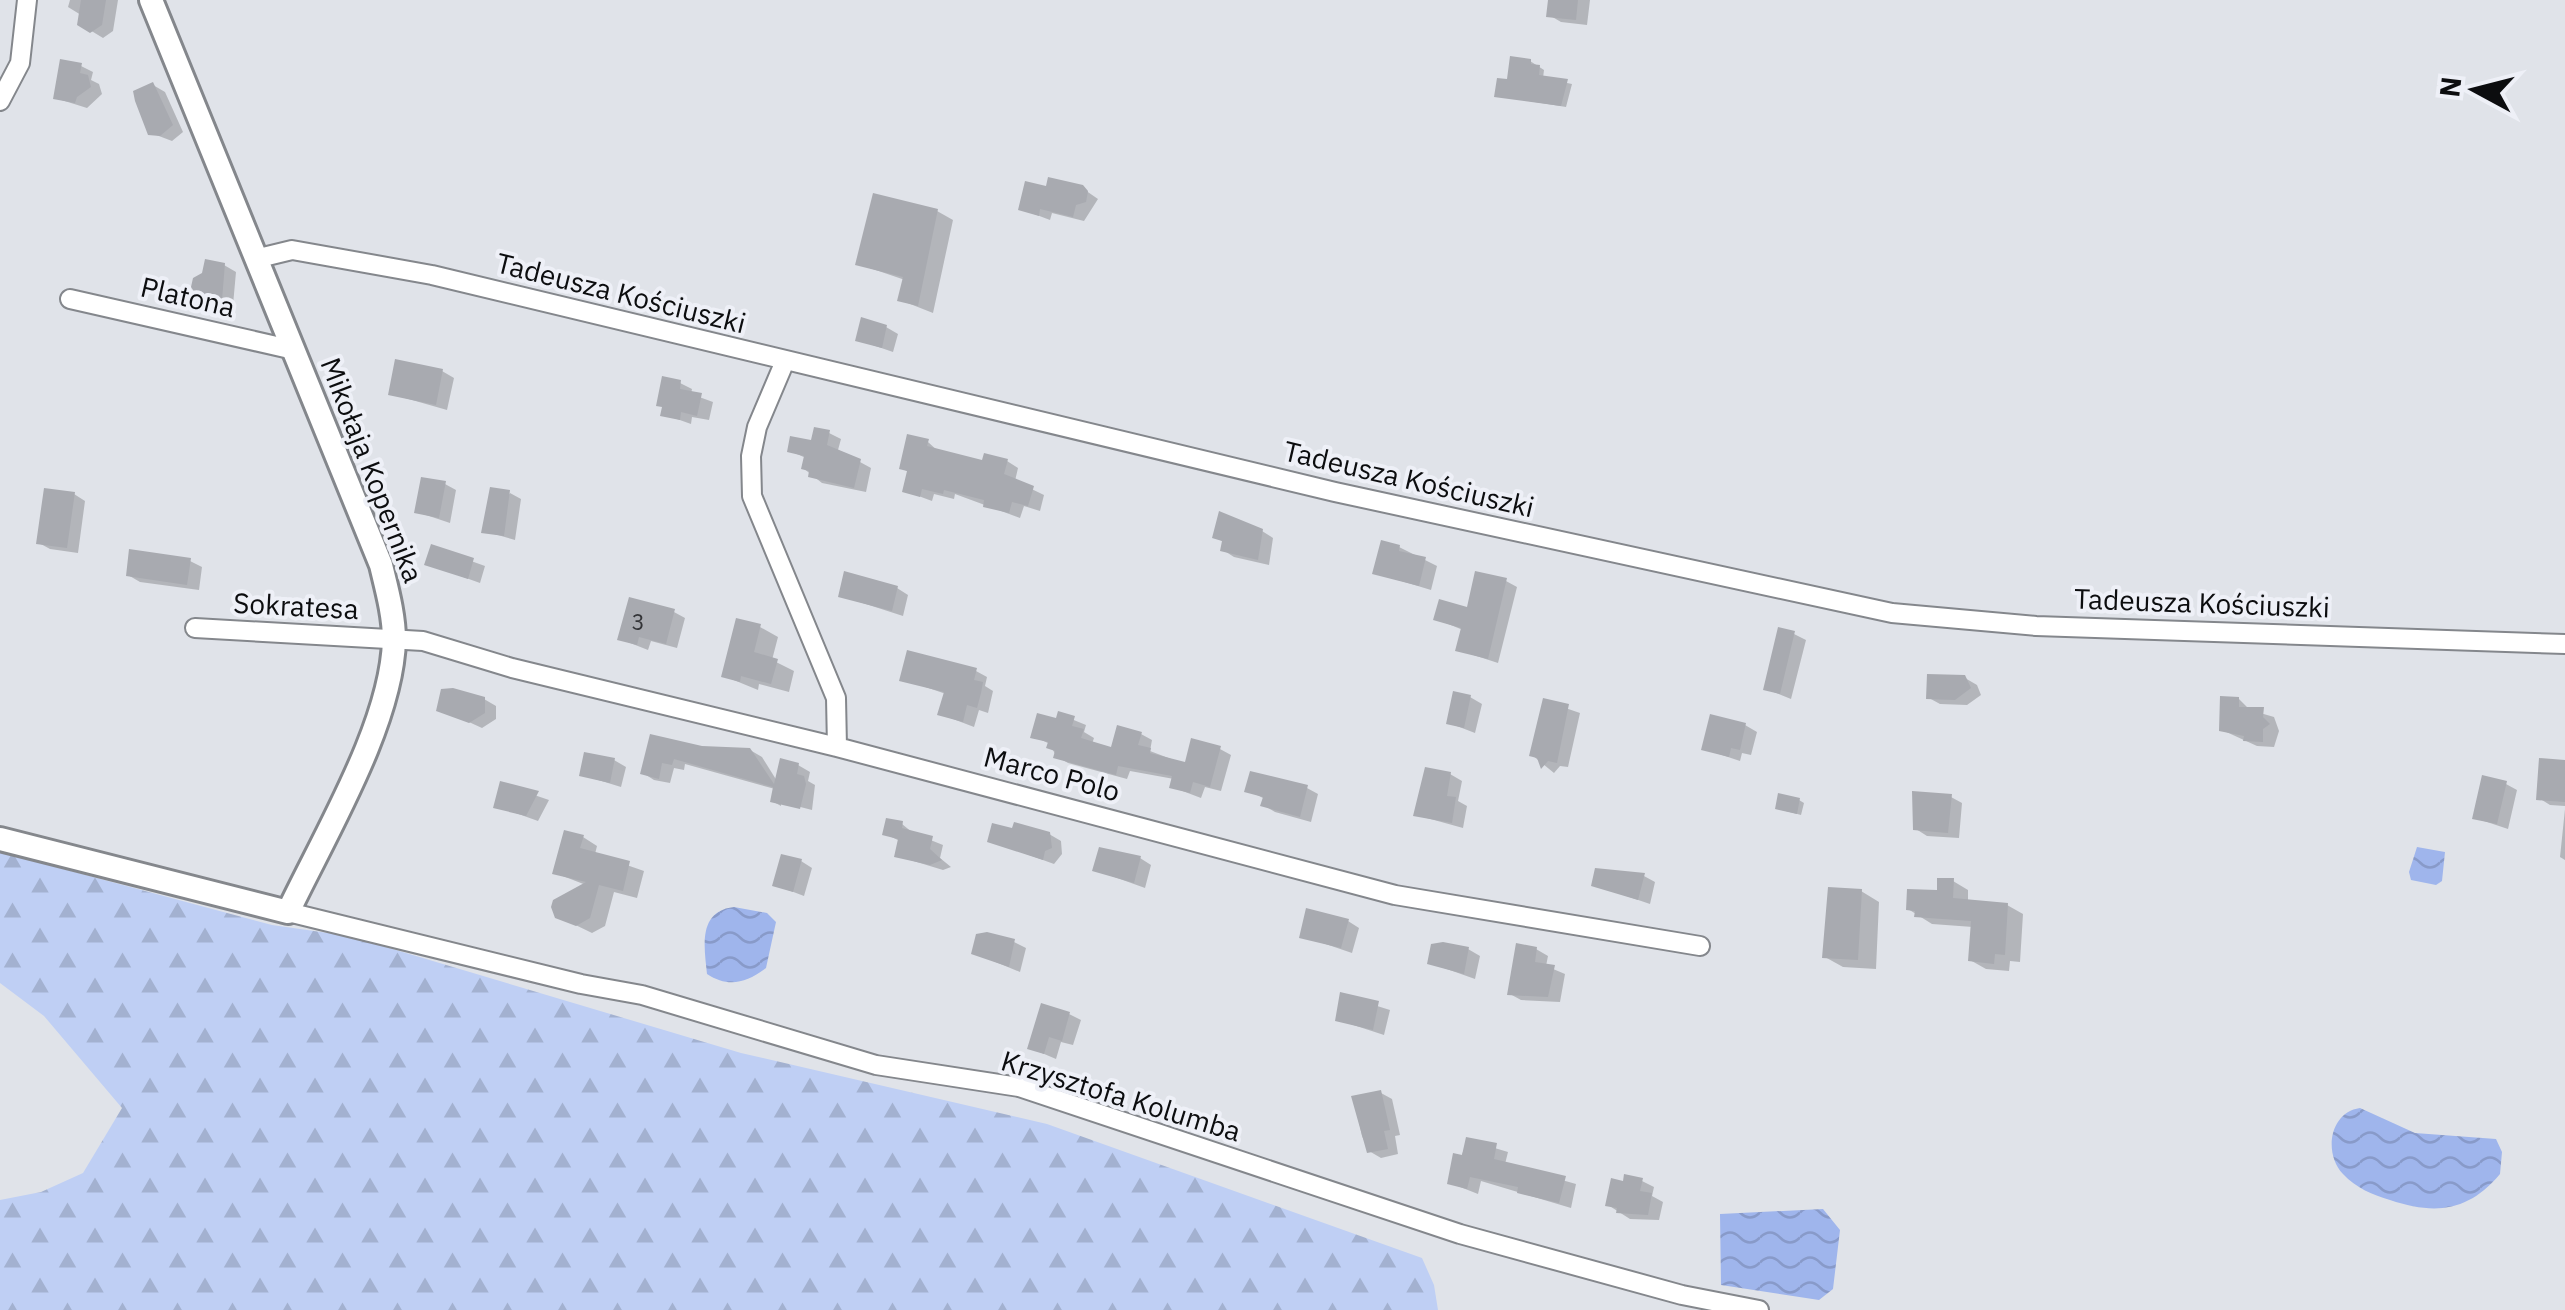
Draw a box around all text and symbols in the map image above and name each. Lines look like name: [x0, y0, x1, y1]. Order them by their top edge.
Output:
north arrow: [2425, 40, 2525, 140]
text: N: [2430, 75, 2469, 99]
street label: Tadeusza Kościuszki: [492, 244, 750, 341]
street label: Platona: [137, 268, 239, 325]
street label: Mikołaja Kopernika: [313, 352, 432, 588]
street label: Tadeusza Kościuszki: [1280, 432, 1538, 525]
street label: Tadeusza Kościuszki: [2073, 580, 2331, 625]
street label: Sokratesa: [232, 584, 360, 627]
house number: 3: [631, 607, 645, 636]
street label: Marco Polo: [980, 738, 1124, 809]
street label: Krzysztofa Kolumba: [997, 1041, 1246, 1150]

